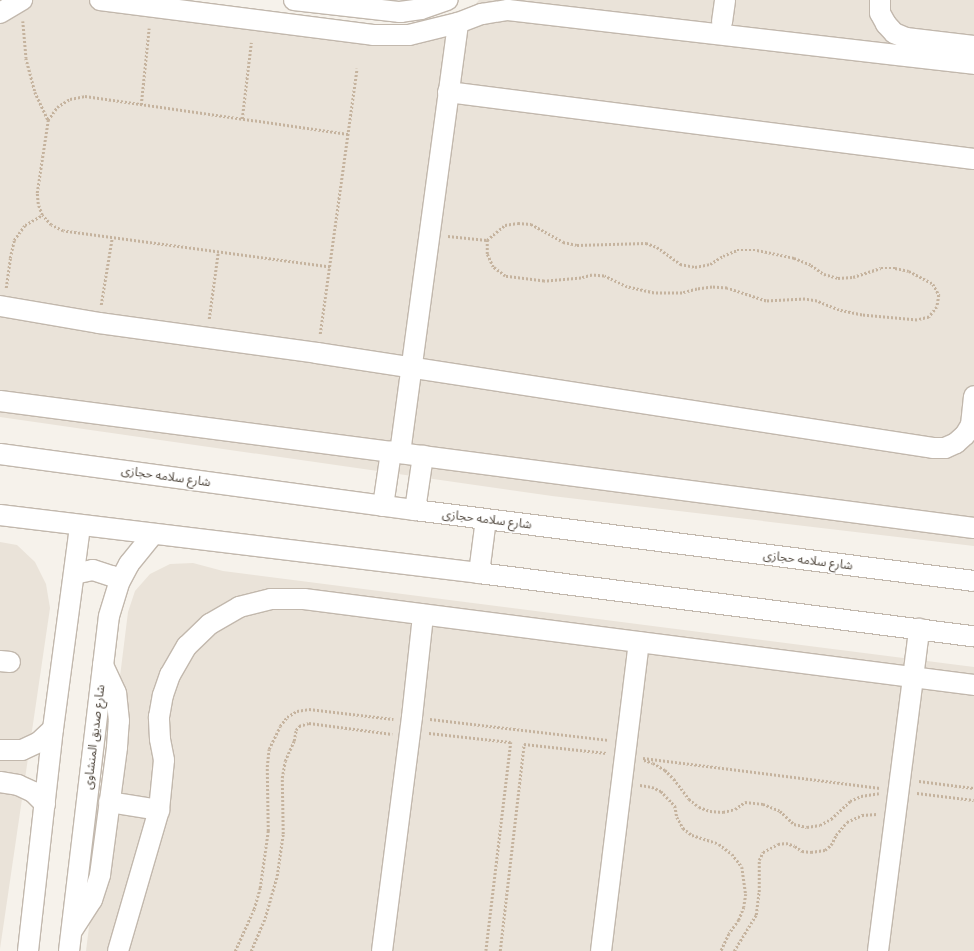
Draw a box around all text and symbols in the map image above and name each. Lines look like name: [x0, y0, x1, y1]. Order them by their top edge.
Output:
street label: شارع سلامه حجازى: [120, 463, 212, 489]
street label: شارع سلامه حجازى: [441, 506, 533, 532]
street label: شارع سلامه حجازى: [762, 547, 854, 573]
street label: شارع صديق المنشاوى: [80, 684, 108, 790]

